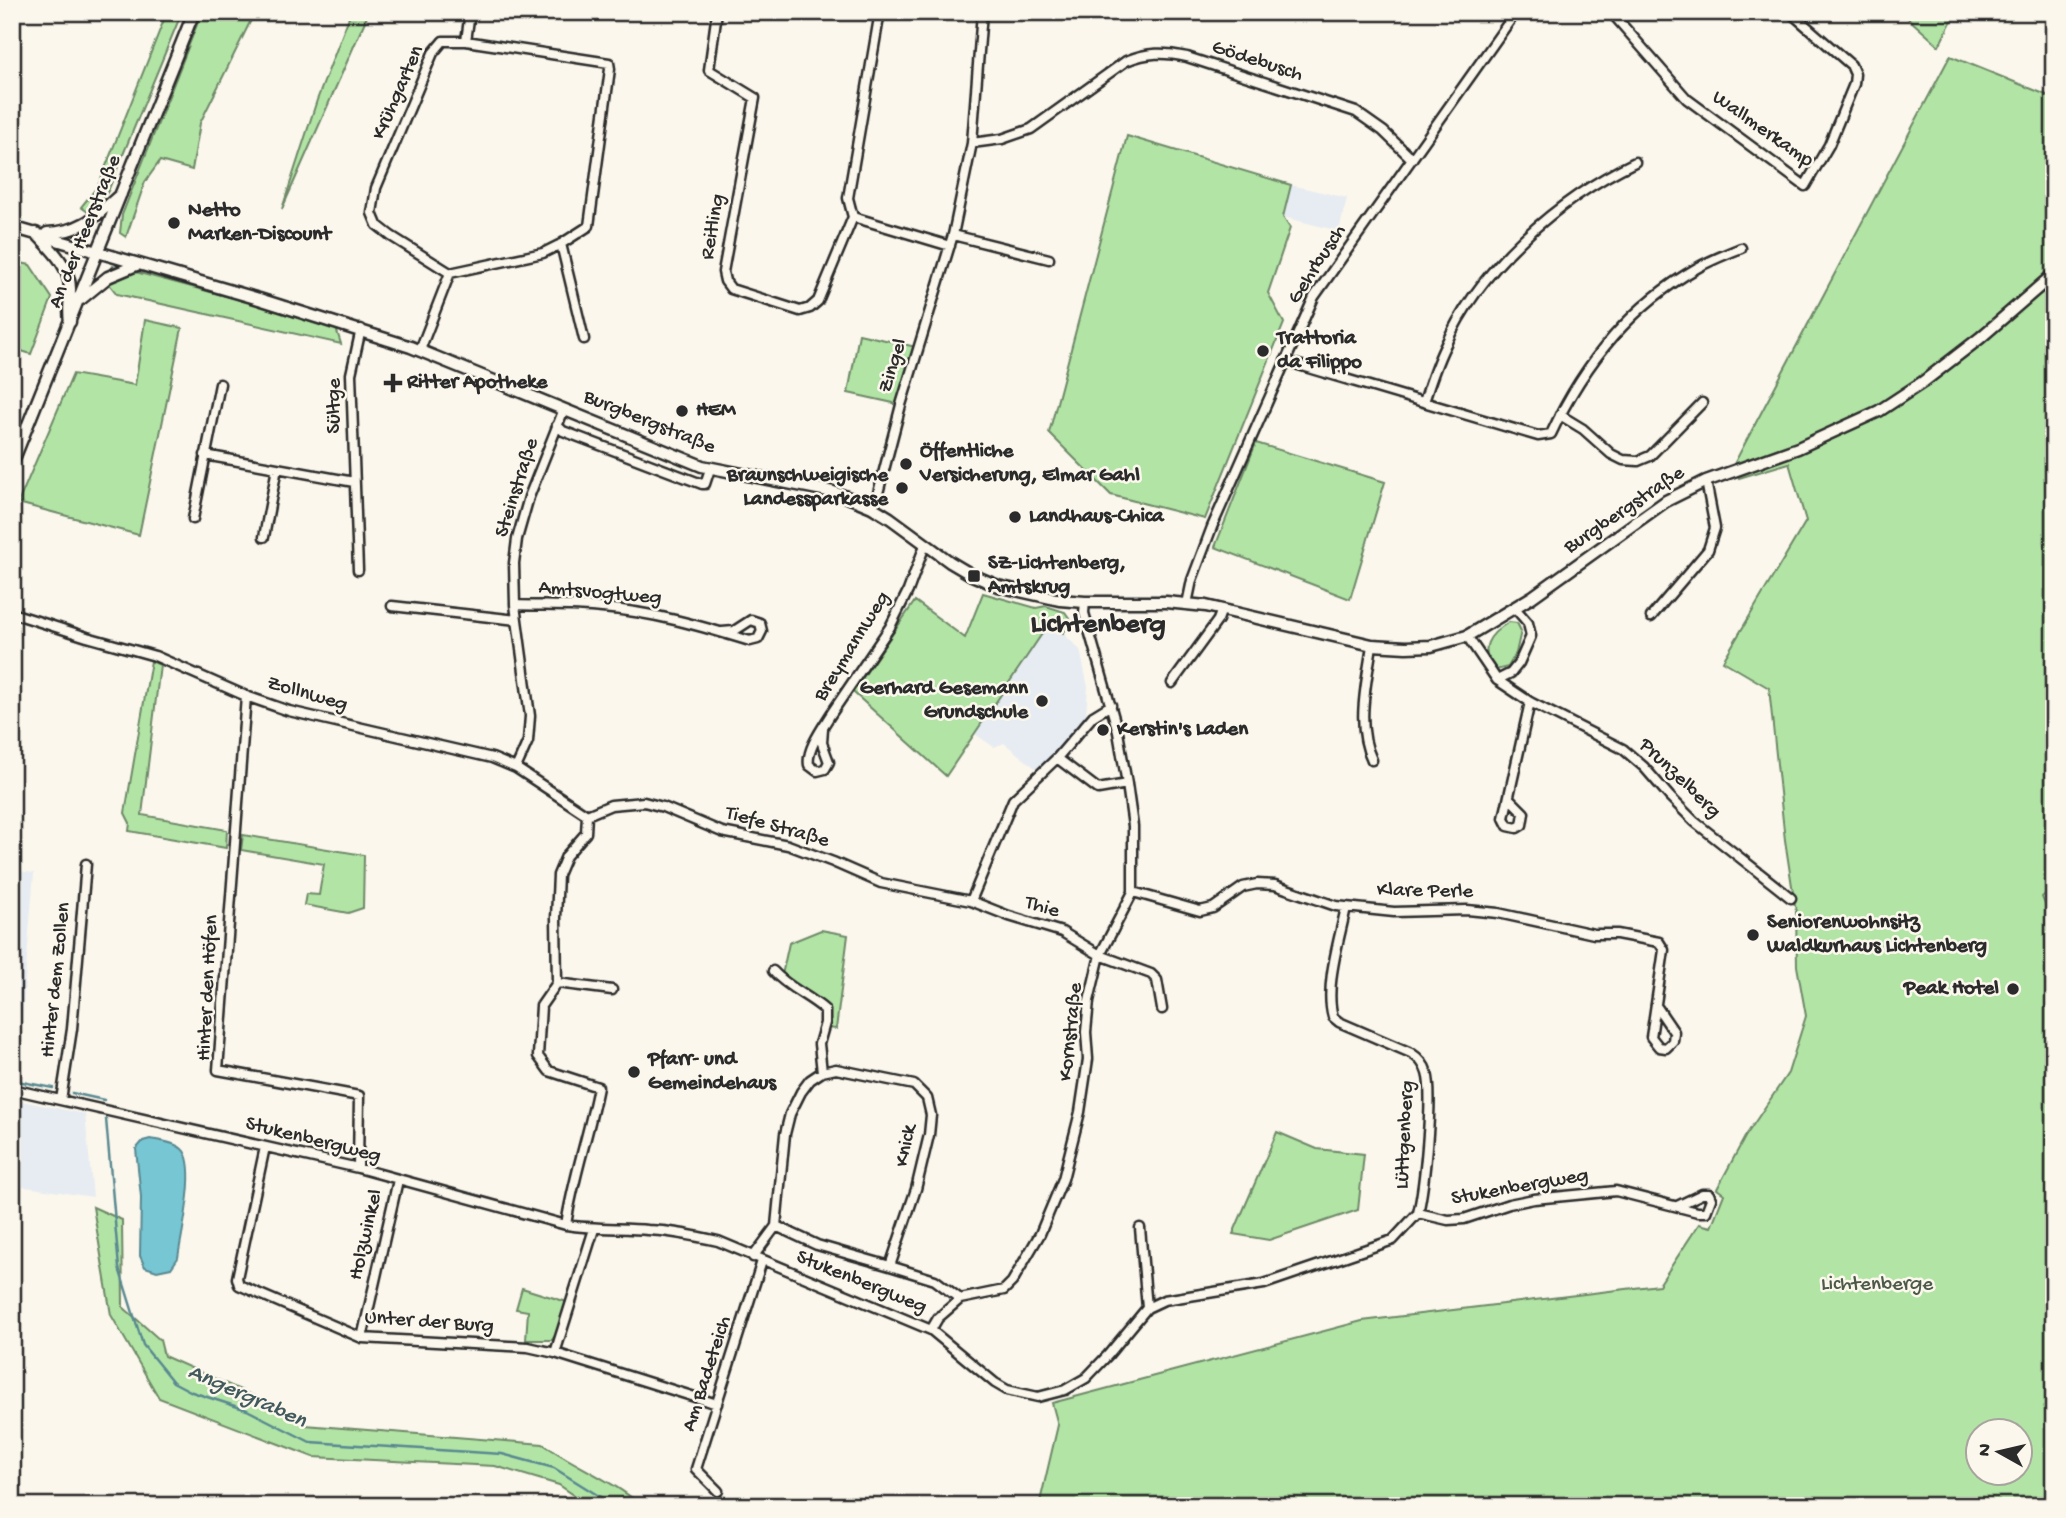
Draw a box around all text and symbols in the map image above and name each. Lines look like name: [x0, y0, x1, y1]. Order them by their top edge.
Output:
street label: Gödebusch: [1208, 36, 1306, 88]
street label: Krühgarten: [367, 42, 431, 144]
street label: Wallmerkamp: [1706, 86, 1818, 175]
street label: An der Heerstraße: [44, 151, 129, 312]
street label: Reitling: [696, 192, 732, 262]
place label: Netto Marken-Discount: [188, 199, 333, 248]
marker: Netto Marken-Discount: [166, 215, 182, 231]
street label: Gehrbusch: [1283, 220, 1353, 310]
place label: Trattoria da Filippo: [1275, 327, 1362, 376]
street label: Zingel: [874, 336, 914, 396]
marker: Trattoria da Filippo: [1255, 343, 1271, 359]
place label: Ritter Apotheke: [406, 371, 549, 396]
marker: Ritter Apotheke: [385, 375, 401, 391]
street label: Sültge: [323, 377, 348, 434]
street label: Burgbergstraße: [578, 385, 720, 461]
place label: HEM: [696, 399, 737, 424]
marker: HEM: [674, 403, 690, 419]
street label: Steinstraße: [490, 434, 546, 541]
place label: Öffentliche Versicherung, Elmar Gahl: [919, 440, 1140, 489]
marker: Öffentliche Versicherung, Elmar Gahl: [898, 456, 914, 472]
street label: Burgbergstraße: [1559, 461, 1691, 561]
place label: Braunschweigische Landessparkasse: [726, 464, 889, 513]
marker: Braunschweigische Landessparkasse: [894, 480, 910, 496]
place label: Landhaus-Chica: [1029, 505, 1165, 530]
marker: Landhaus-Chica: [1007, 509, 1023, 525]
place label: SZ-Lichtenberg, Amtskrug: [987, 552, 1126, 601]
marker: SZ-Lichtenberg, Amtskrug: [966, 568, 982, 584]
street label: Amtsvogtweg: [537, 576, 663, 612]
street label: Breymannweg: [809, 587, 897, 707]
district label: Lichtenberg: [1030, 609, 1166, 642]
street label: Zollnweg: [264, 672, 350, 718]
place label: Gerhard Gesemann Grundschule: [860, 677, 1029, 726]
marker: Gerhard Gesemann Grundschule: [1034, 693, 1050, 709]
place label: Kerstin's Laden: [1116, 718, 1249, 743]
marker: Kerstin's Laden: [1095, 722, 1111, 738]
street label: Prunzelberg: [1632, 733, 1725, 824]
street label: Tiefe Straße: [721, 801, 833, 855]
street label: Klare Perle: [1377, 879, 1475, 905]
street label: Thie: [1021, 891, 1063, 925]
street label: Hinter dem Zollen: [36, 901, 78, 1059]
place label: Seniorenwohnsitz Waldkurhaus Lichtenberg: [1766, 911, 1987, 960]
street label: Hinter den Höfen: [193, 914, 225, 1062]
marker: Seniorenwohnsitz Waldkurhaus Lichtenberg: [1745, 927, 1761, 943]
place label: Peak Hotel: [1903, 977, 1999, 1002]
street label: Kornstraße: [1054, 980, 1090, 1082]
marker: Peak Hotel: [2005, 981, 2021, 997]
place label: Pfarr- und Gemeindehaus: [647, 1048, 777, 1097]
marker: Pfarr- und Gemeindehaus: [626, 1064, 642, 1080]
street label: Lüttgenberg: [1391, 1080, 1421, 1190]
street label: Stukenbergweg: [243, 1112, 383, 1170]
street label: Knick: [891, 1120, 924, 1169]
street label: Stukenbergweg: [1450, 1164, 1591, 1212]
street label: Holzwinkel: [344, 1187, 390, 1283]
street label: Stukenbergweg: [792, 1245, 930, 1321]
park label: Lichtenberge: [1821, 1273, 1934, 1298]
street label: Unter der Burg: [364, 1306, 494, 1340]
street label: Am Badeteich: [678, 1313, 738, 1435]
water label: Angergraben: [184, 1359, 311, 1435]
north arrow: [1965, 1416, 2035, 1486]
text: N: [1973, 1442, 1998, 1458]

